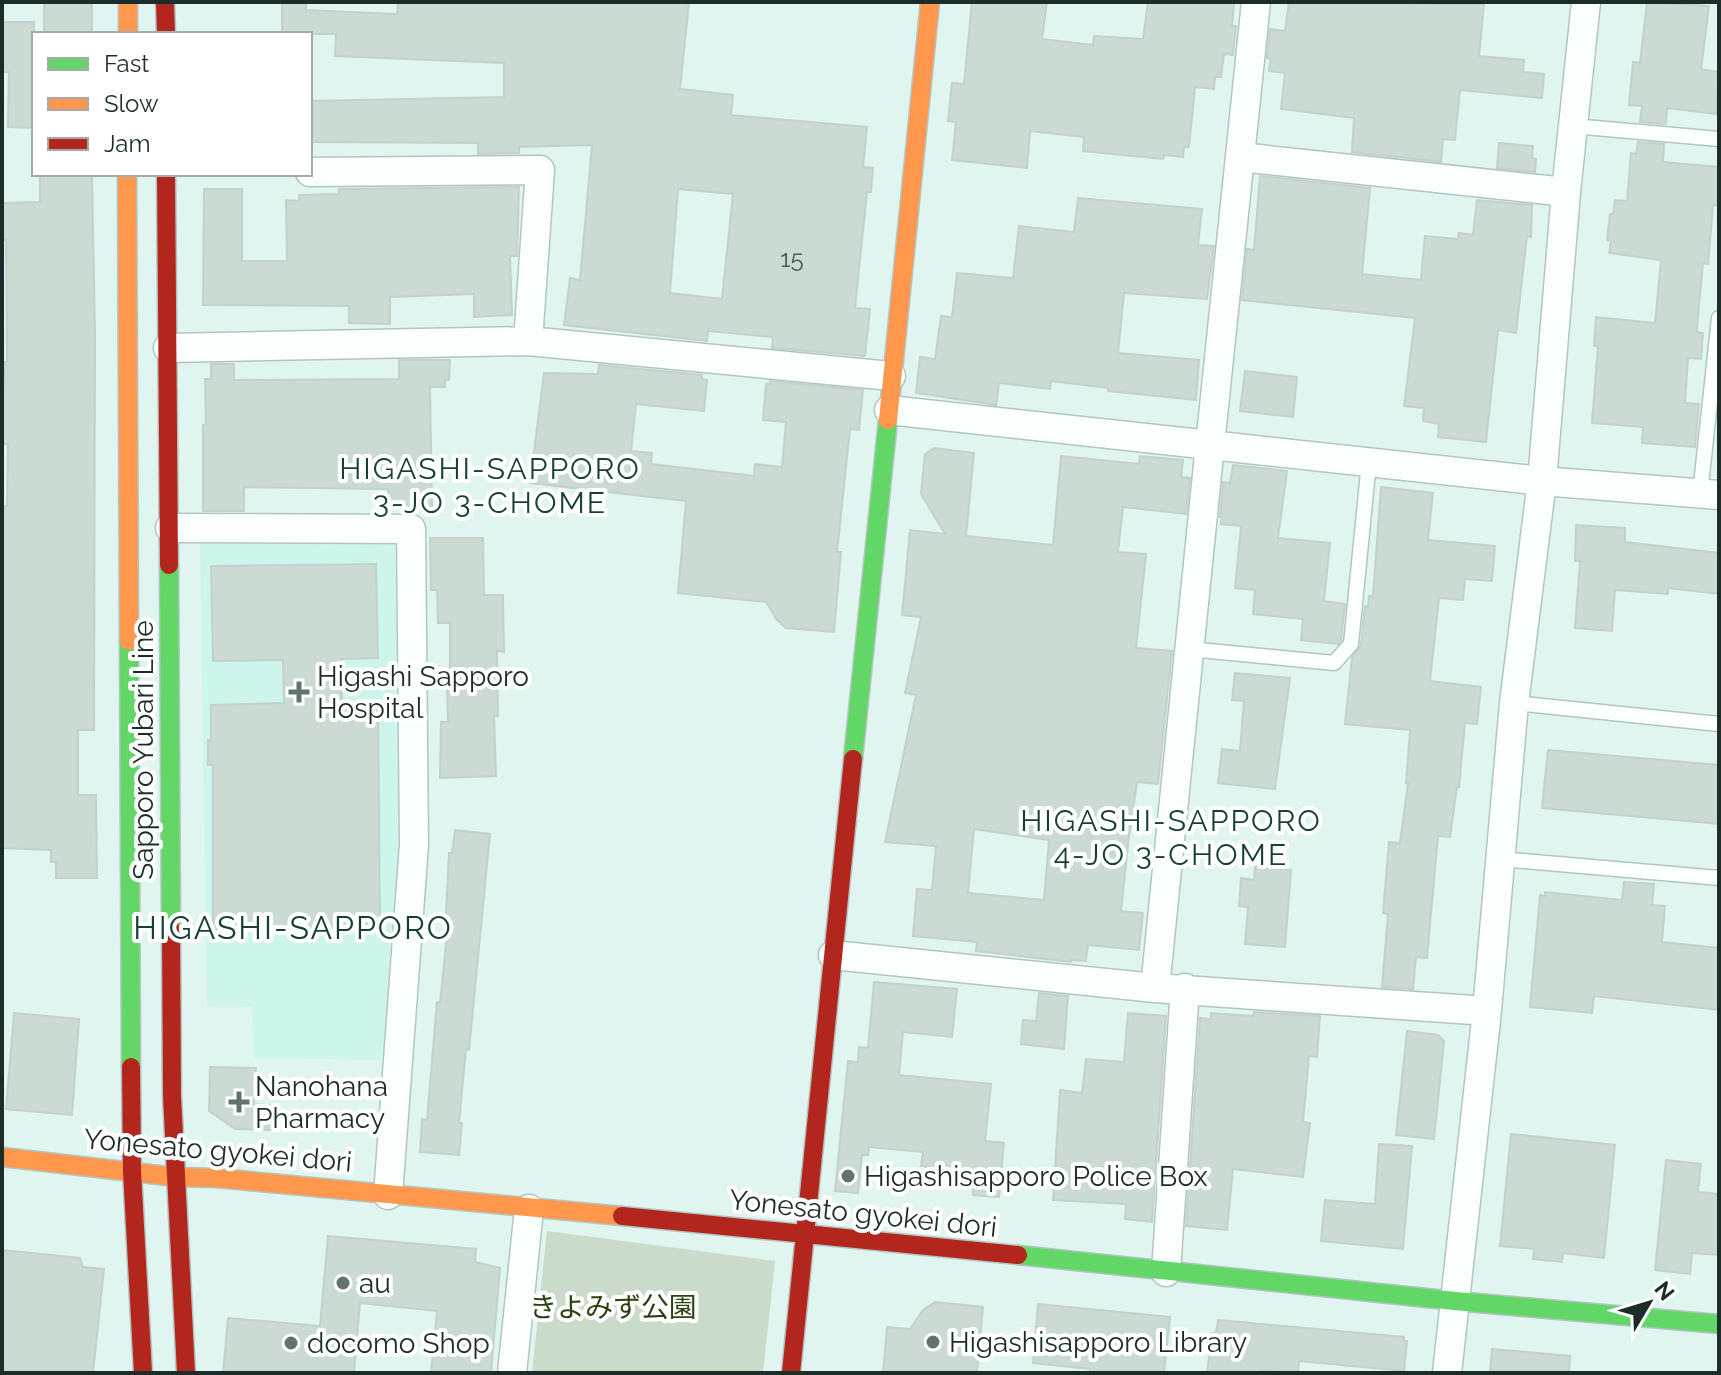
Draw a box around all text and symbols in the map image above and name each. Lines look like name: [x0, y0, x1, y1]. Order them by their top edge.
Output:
legend: [32, 32, 312, 176]
text: Fast: [104, 49, 149, 78]
text: Slow: [104, 89, 159, 118]
text: Jam: [104, 129, 150, 158]
house number: 15: [780, 244, 804, 273]
district label: HIGASHI-SAPPORO 3-JO 3-CHOME: [339, 451, 641, 520]
street label: Sapporo Yubari Line: [127, 620, 160, 880]
place label: Higashi Sapporo Hospital: [317, 660, 529, 725]
marker: Higashi Sapporo Hospital: [288, 681, 310, 703]
district label: HIGASHI-SAPPORO 4-JO 3-CHOME: [1020, 803, 1322, 872]
district label: HIGASHI-SAPPORO: [133, 909, 453, 946]
place label: Nanohana Pharmacy: [255, 1070, 388, 1135]
marker: Nanohana Pharmacy: [230, 1093, 248, 1111]
street label: Yonesato gyokei dori: [82, 1122, 353, 1179]
place label: Higashisapporo Police Box: [864, 1160, 1208, 1193]
marker: Higashisapporo Police Box: [839, 1167, 857, 1185]
street label: Yonesato gyokei dori: [727, 1183, 998, 1244]
north arrow: [1609, 1263, 1689, 1343]
place label: au: [359, 1267, 391, 1300]
marker: au: [334, 1274, 352, 1292]
text: N: [1649, 1276, 1680, 1305]
park label: きよみず公園: [529, 1291, 697, 1324]
place label: Higashisapporo Library: [949, 1326, 1247, 1359]
place label: docomo Shop: [307, 1327, 490, 1360]
marker: Higashisapporo Library: [924, 1333, 942, 1351]
marker: docomo Shop: [282, 1334, 300, 1352]

